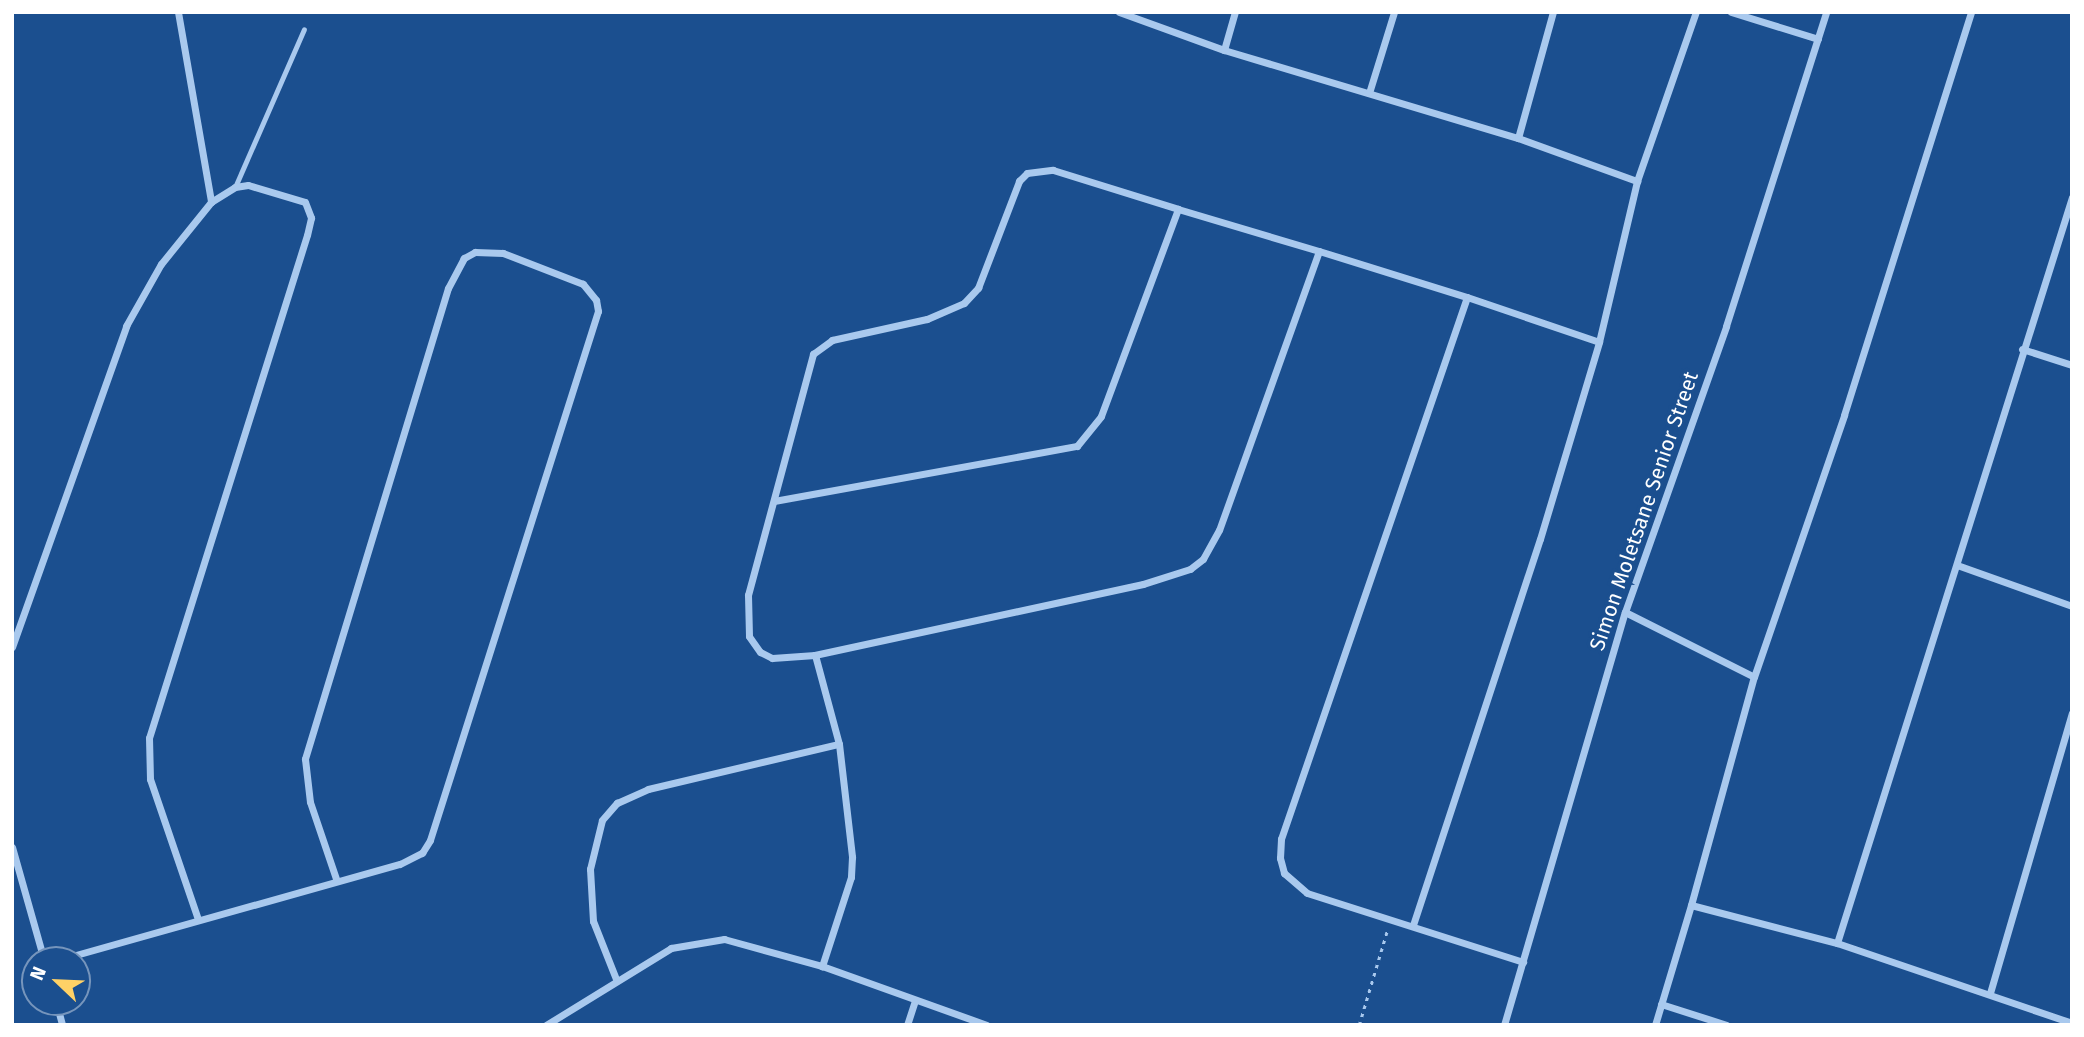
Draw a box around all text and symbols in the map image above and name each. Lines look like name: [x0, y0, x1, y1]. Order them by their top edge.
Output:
street label: Simon Moletsane Senior Street: [1584, 368, 1704, 654]
north arrow: [21, 946, 91, 1016]
text: N: [25, 963, 51, 984]

